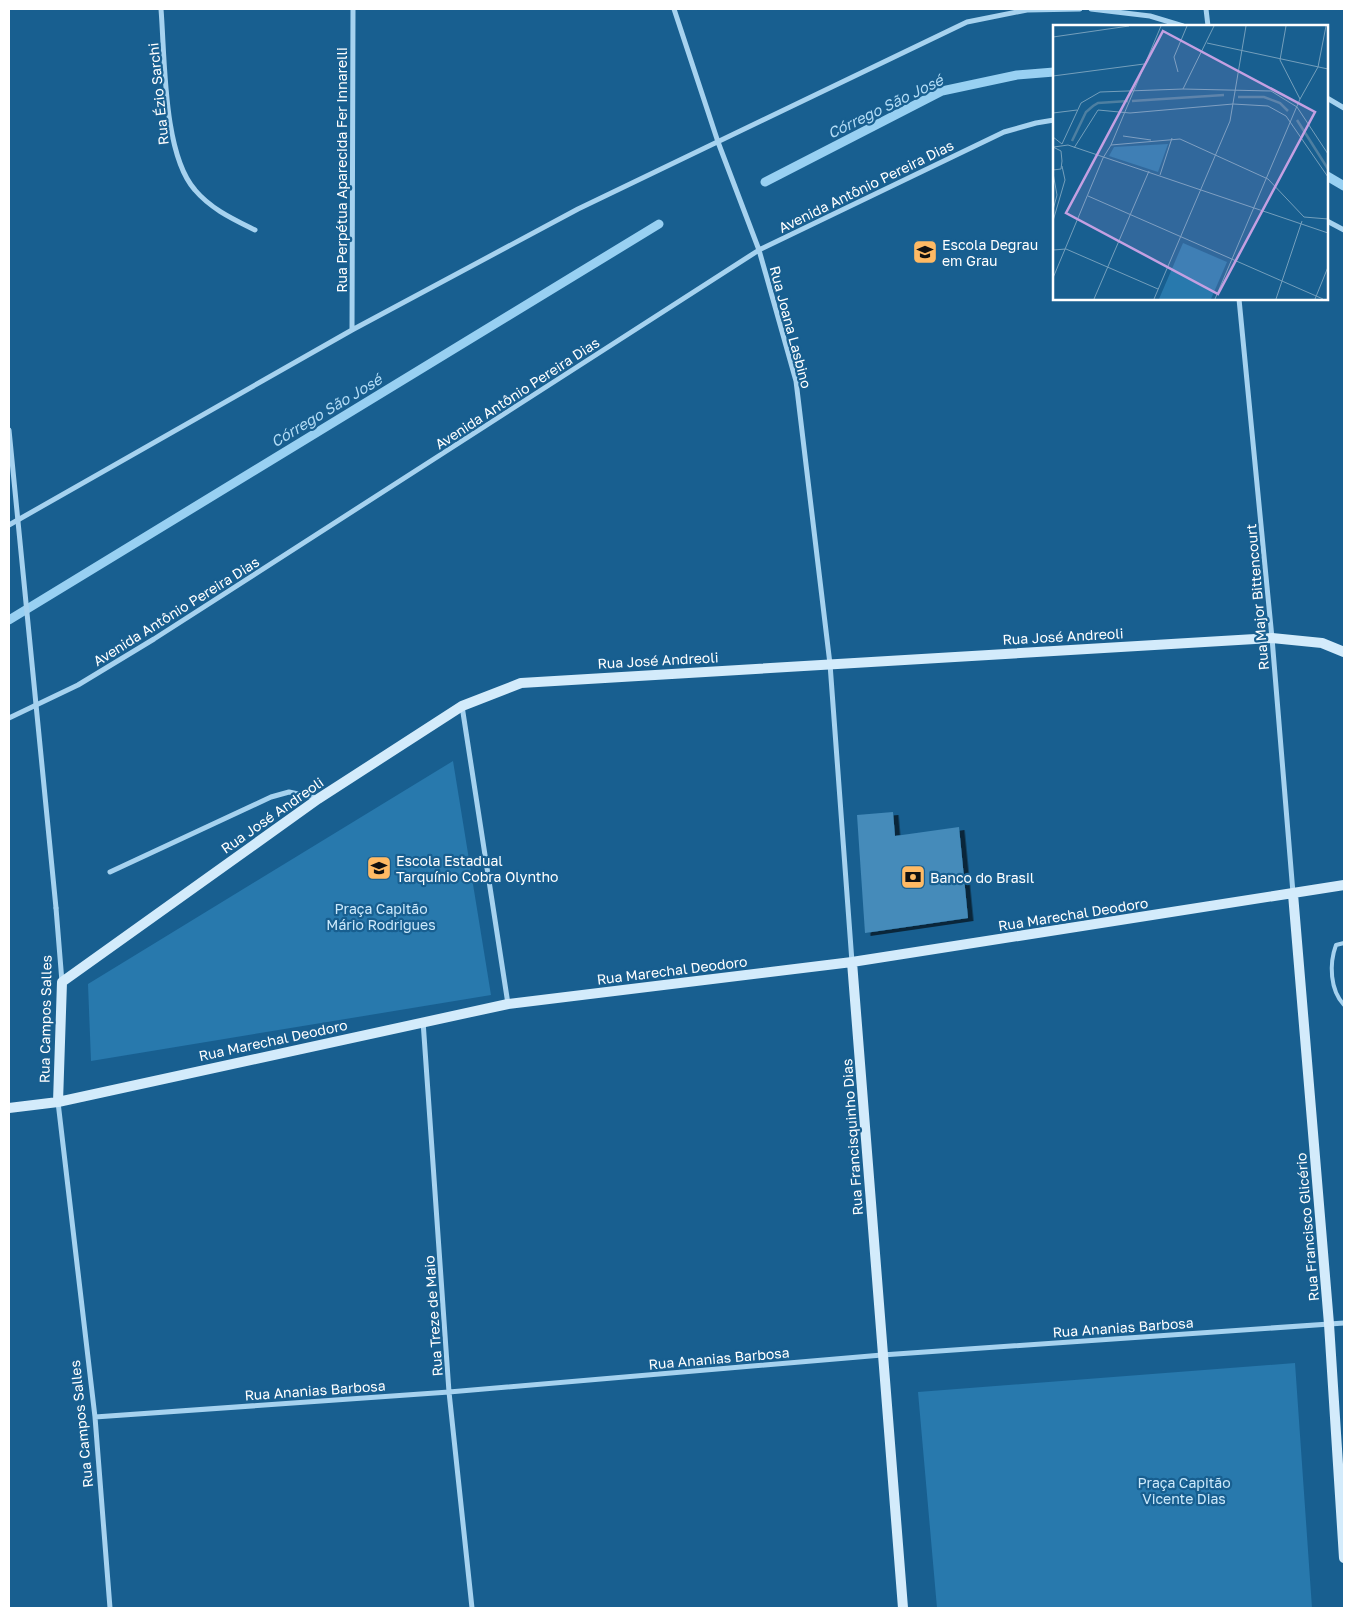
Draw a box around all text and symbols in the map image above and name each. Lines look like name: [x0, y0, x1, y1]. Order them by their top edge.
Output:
inset map: [1053, 25, 1328, 300]
street label: Rua Ézio Sarchi: [144, 42, 172, 146]
street label: Rua Perpétua Aparecida Fer Innarelli: [333, 47, 350, 293]
water label: Córrego São José: [824, 70, 947, 143]
street label: Avenida Antônio Pereira Dias: [776, 136, 956, 236]
place label: Escola Degrau em Grau: [942, 236, 1038, 269]
school or university icon: Escola Degrau em Grau: [912, 239, 938, 265]
street label: Rua Joana Lasbino: [766, 264, 816, 390]
street label: Avenida Antônio Pereira Dias: [432, 333, 602, 453]
water label: Córrego São José: [267, 369, 386, 451]
street label: Rua Major Bittencourt: [1242, 523, 1272, 671]
street label: Avenida Antônio Pereira Dias: [90, 553, 262, 669]
street label: Rua José Andreoli: [1002, 624, 1124, 648]
street label: Rua José Andreoli: [597, 648, 719, 672]
street label: Rua José Andreoli: [218, 773, 326, 857]
place label: Escola Estadual Tarquínio Cobra Olyntho: [396, 852, 558, 885]
school or university icon: Escola Estadual Tarquínio Cobra Olyntho: [366, 855, 392, 881]
bank icon: Banco do Brasil: [900, 864, 926, 890]
place label: Banco do Brasil: [930, 869, 1034, 886]
street label: Rua Marechal Deodoro: [997, 894, 1149, 934]
park label: Praça Capitão Mário Rodrigues: [326, 900, 436, 933]
street label: Rua Marechal Deodoro: [596, 952, 748, 988]
street label: Rua Campos Salles: [35, 955, 55, 1083]
street label: Rua Marechal Deodoro: [197, 1016, 349, 1064]
street label: Rua Francisquinho Dias: [838, 1058, 866, 1216]
street label: Rua Francisco Glicério: [1292, 1152, 1322, 1302]
street label: Rua Treze de Maio: [420, 1255, 446, 1377]
street label: Rua Ananias Barbosa: [1052, 1314, 1194, 1340]
street label: Rua Ananias Barbosa: [648, 1343, 790, 1373]
street label: Rua Campos Salles: [66, 1359, 96, 1489]
street label: Rua Ananias Barbosa: [244, 1377, 386, 1403]
park label: Praça Capitão Vicente Dias: [1137, 1474, 1231, 1507]

